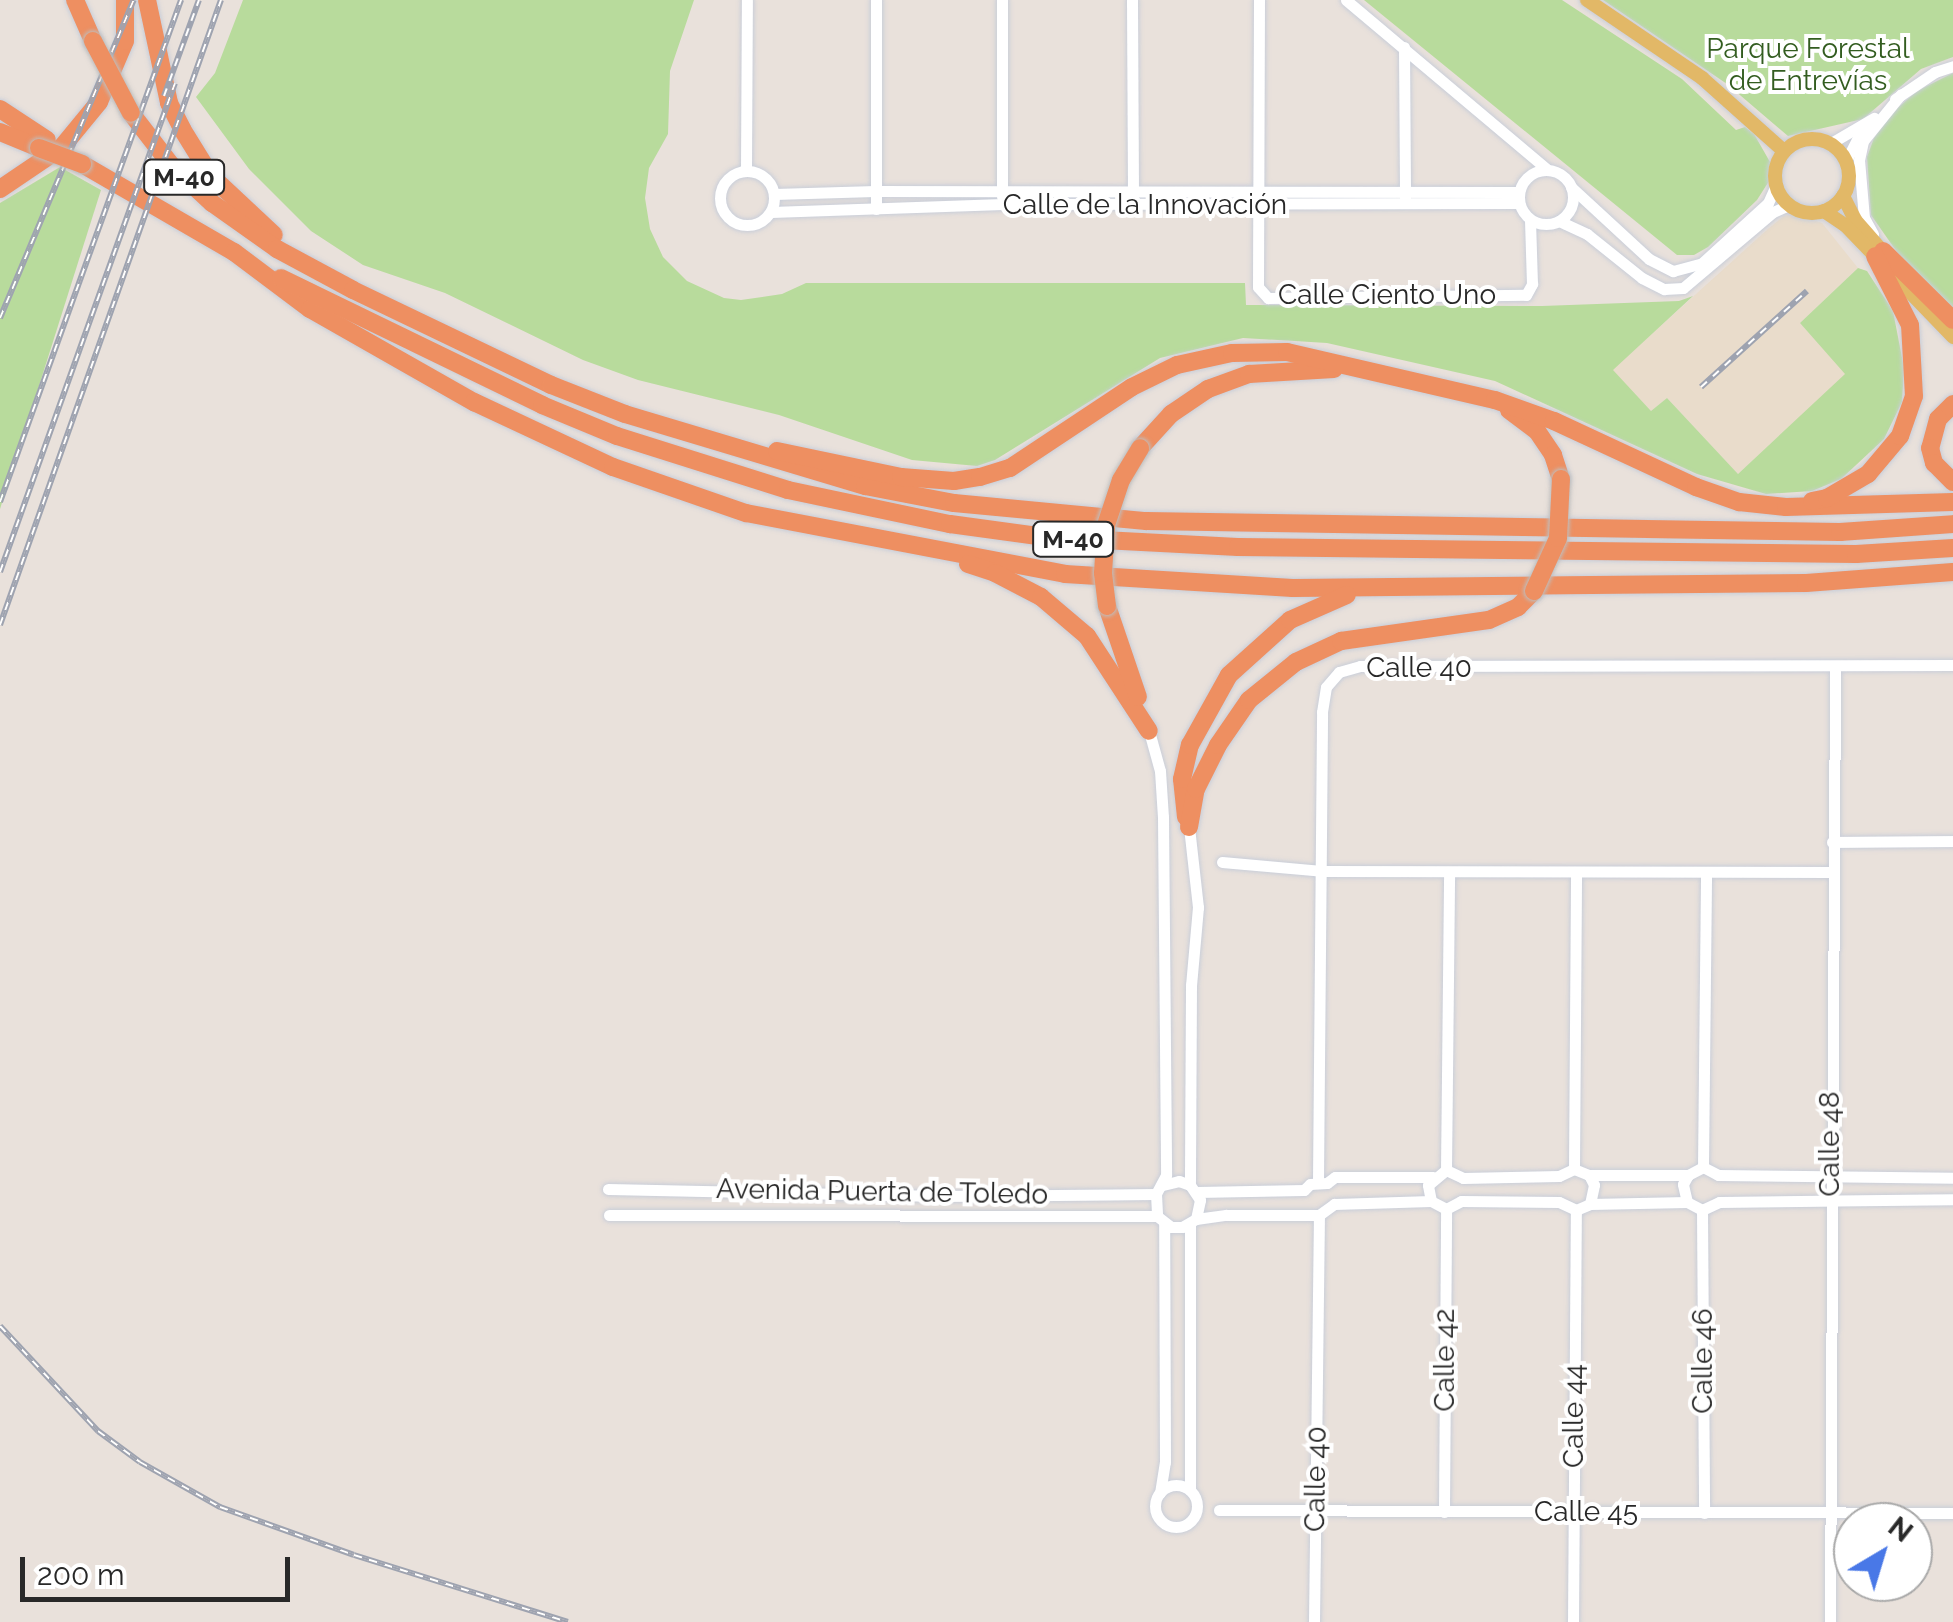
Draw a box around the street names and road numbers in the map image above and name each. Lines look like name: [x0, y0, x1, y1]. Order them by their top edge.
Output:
road number: M-40: [142, 157, 226, 197]
street label: Calle de la Innovación: [1003, 188, 1287, 222]
street label: Calle Ciento Uno: [1278, 278, 1496, 312]
road number: M-40: [1030, 519, 1116, 559]
street label: Calle 40: [1366, 651, 1472, 685]
street label: Calle 48: [1813, 1091, 1847, 1197]
street label: Avenida Puerta de Toledo: [715, 1172, 1049, 1212]
street label: Calle 42: [1428, 1308, 1462, 1412]
street label: Calle 46: [1686, 1308, 1720, 1414]
street label: Calle 44: [1557, 1364, 1591, 1468]
street label: Calle 40: [1298, 1426, 1334, 1532]
street label: Calle 45: [1534, 1495, 1638, 1529]

